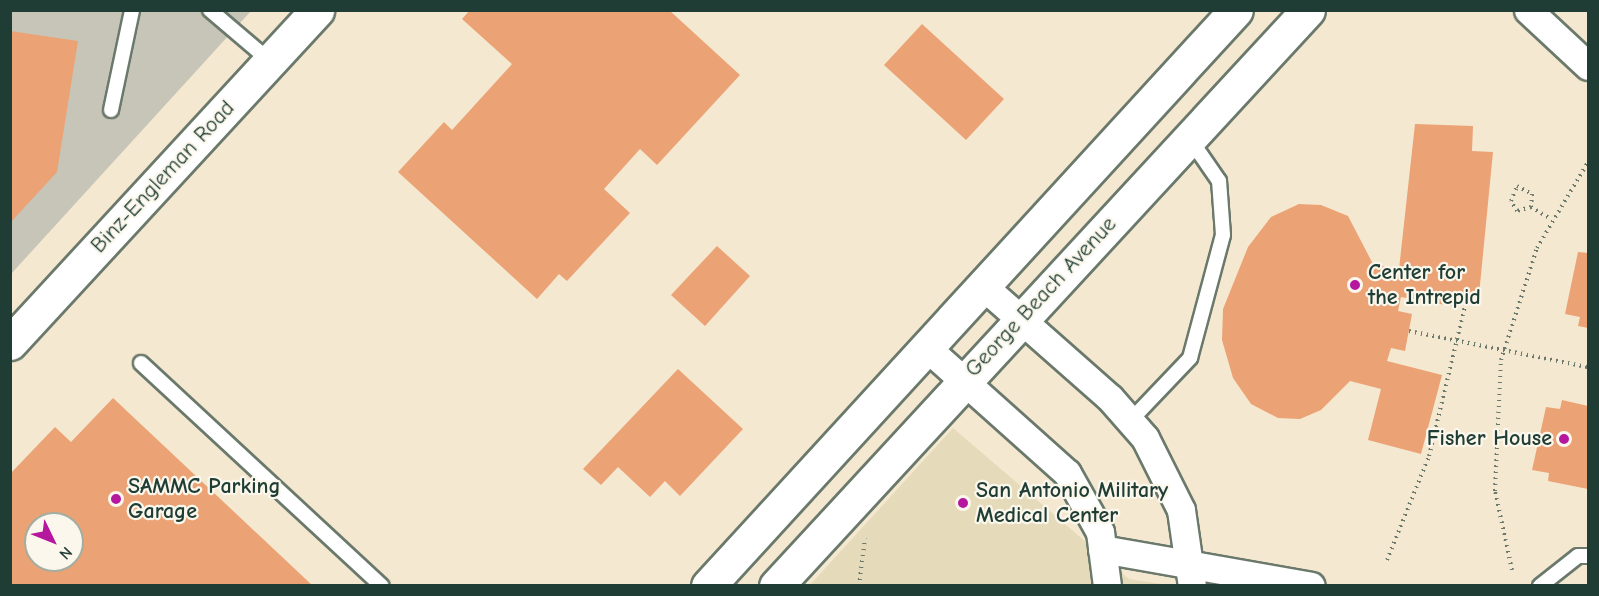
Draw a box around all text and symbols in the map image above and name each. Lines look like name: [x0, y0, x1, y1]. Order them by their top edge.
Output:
street label: Binz-Engleman Road: [86, 95, 240, 259]
street label: George Beach Avenue: [960, 211, 1122, 383]
place label: Center for the Intrepid: [1368, 259, 1481, 310]
marker: Center for the Intrepid: [1346, 276, 1364, 294]
place label: Fisher House: [1427, 426, 1552, 452]
marker: Fisher House: [1557, 432, 1571, 446]
place label: SAMMC Parking Garage: [128, 473, 281, 524]
place label: San Antonio Military Medical Center: [976, 477, 1168, 528]
marker: SAMMC Parking Garage: [109, 492, 123, 506]
marker: San Antonio Military Medical Center: [954, 494, 972, 512]
north arrow: [24, 512, 84, 572]
text: N: [56, 543, 76, 563]

